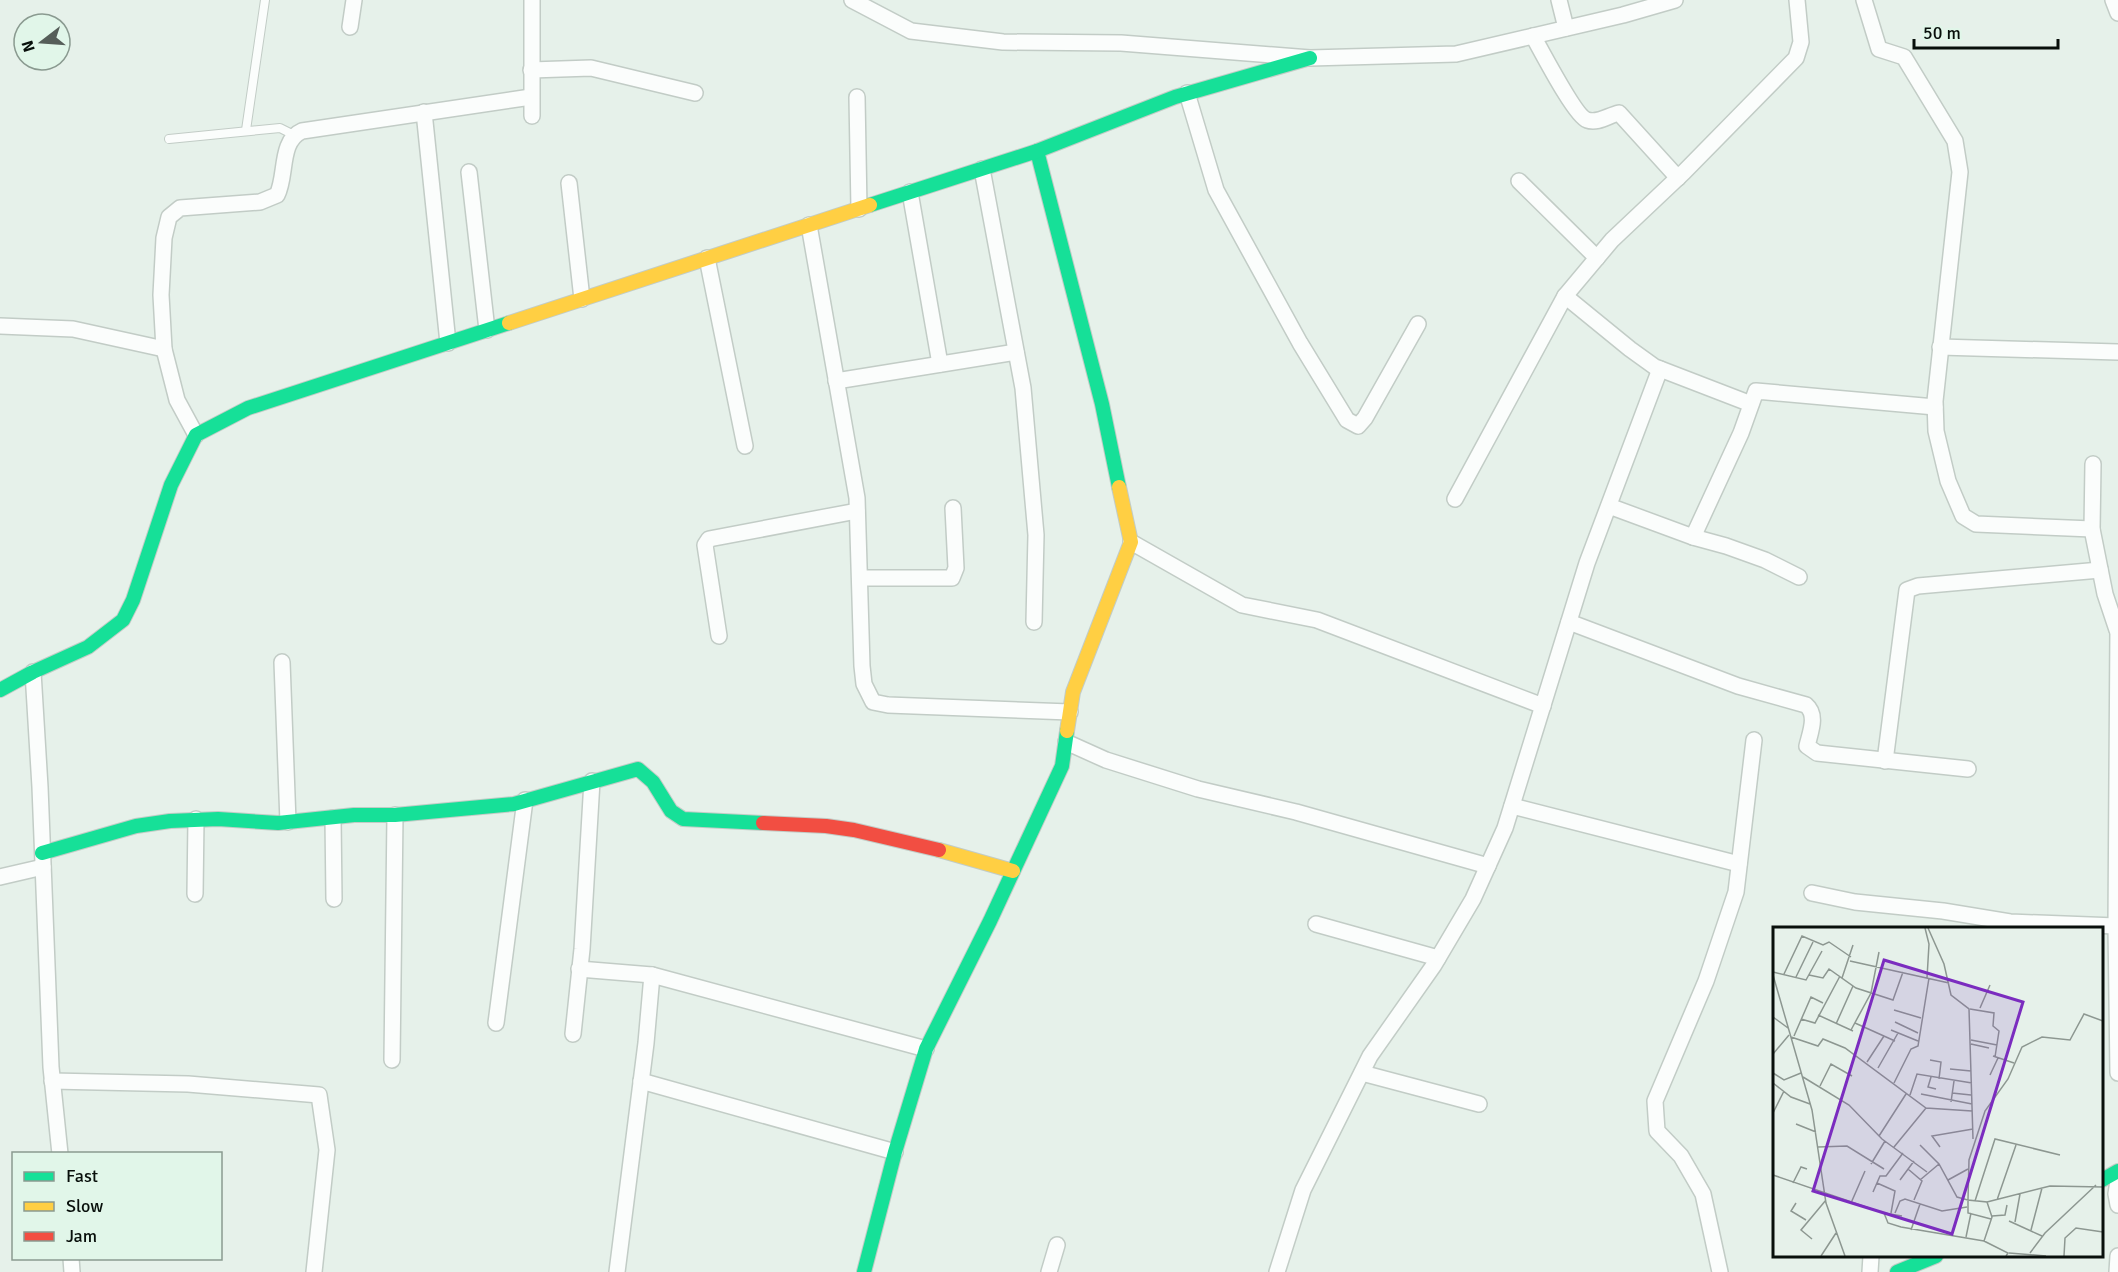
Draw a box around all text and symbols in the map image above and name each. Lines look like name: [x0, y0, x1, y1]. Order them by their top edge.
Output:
north arrow: [12, 12, 72, 72]
scale bar: [1914, 12, 2058, 50]
text: 50 m: [1923, 22, 1961, 44]
text: N: [17, 38, 40, 54]
inset map: [1773, 927, 2103, 1257]
legend: [12, 1152, 222, 1260]
text: Fast: [66, 1165, 98, 1187]
text: Slow: [66, 1195, 103, 1217]
text: Jam: [66, 1225, 97, 1247]

